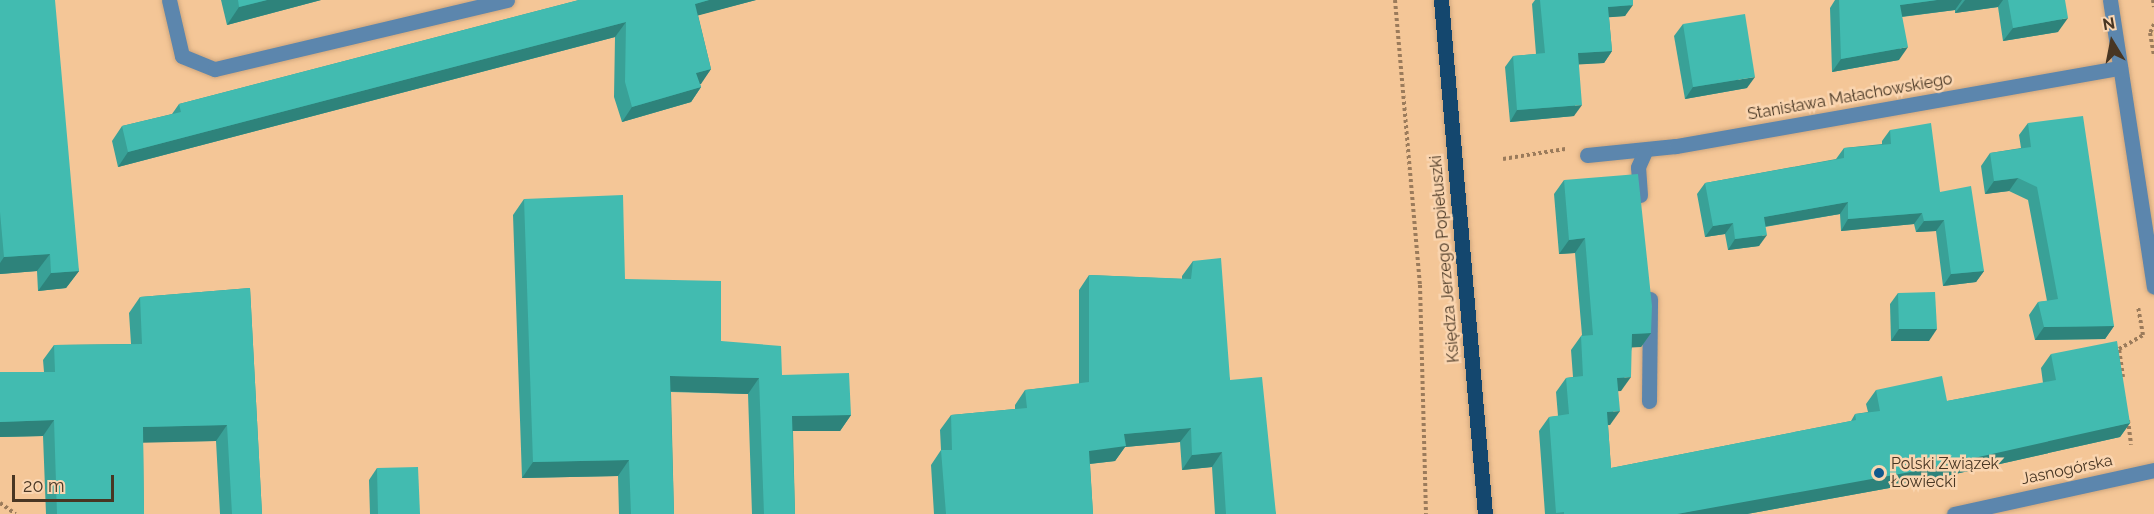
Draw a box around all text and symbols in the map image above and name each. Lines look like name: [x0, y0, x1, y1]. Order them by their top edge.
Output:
north arrow: [2082, 12, 2142, 72]
text: N: [2101, 13, 2116, 34]
street label: Stanisława Małachowskiego: [1746, 70, 1954, 124]
street label: Księdza Jerzego Popiełuszki: [1426, 154, 1464, 364]
street label: Jasnogórska: [2020, 451, 2114, 489]
place label: Polski Związek Łowiecki: [1891, 454, 1999, 492]
scale bar: [15, 463, 117, 501]
marker: Polski Związek Łowiecki: [1872, 466, 1886, 480]
text: 20 m: [23, 475, 65, 496]

